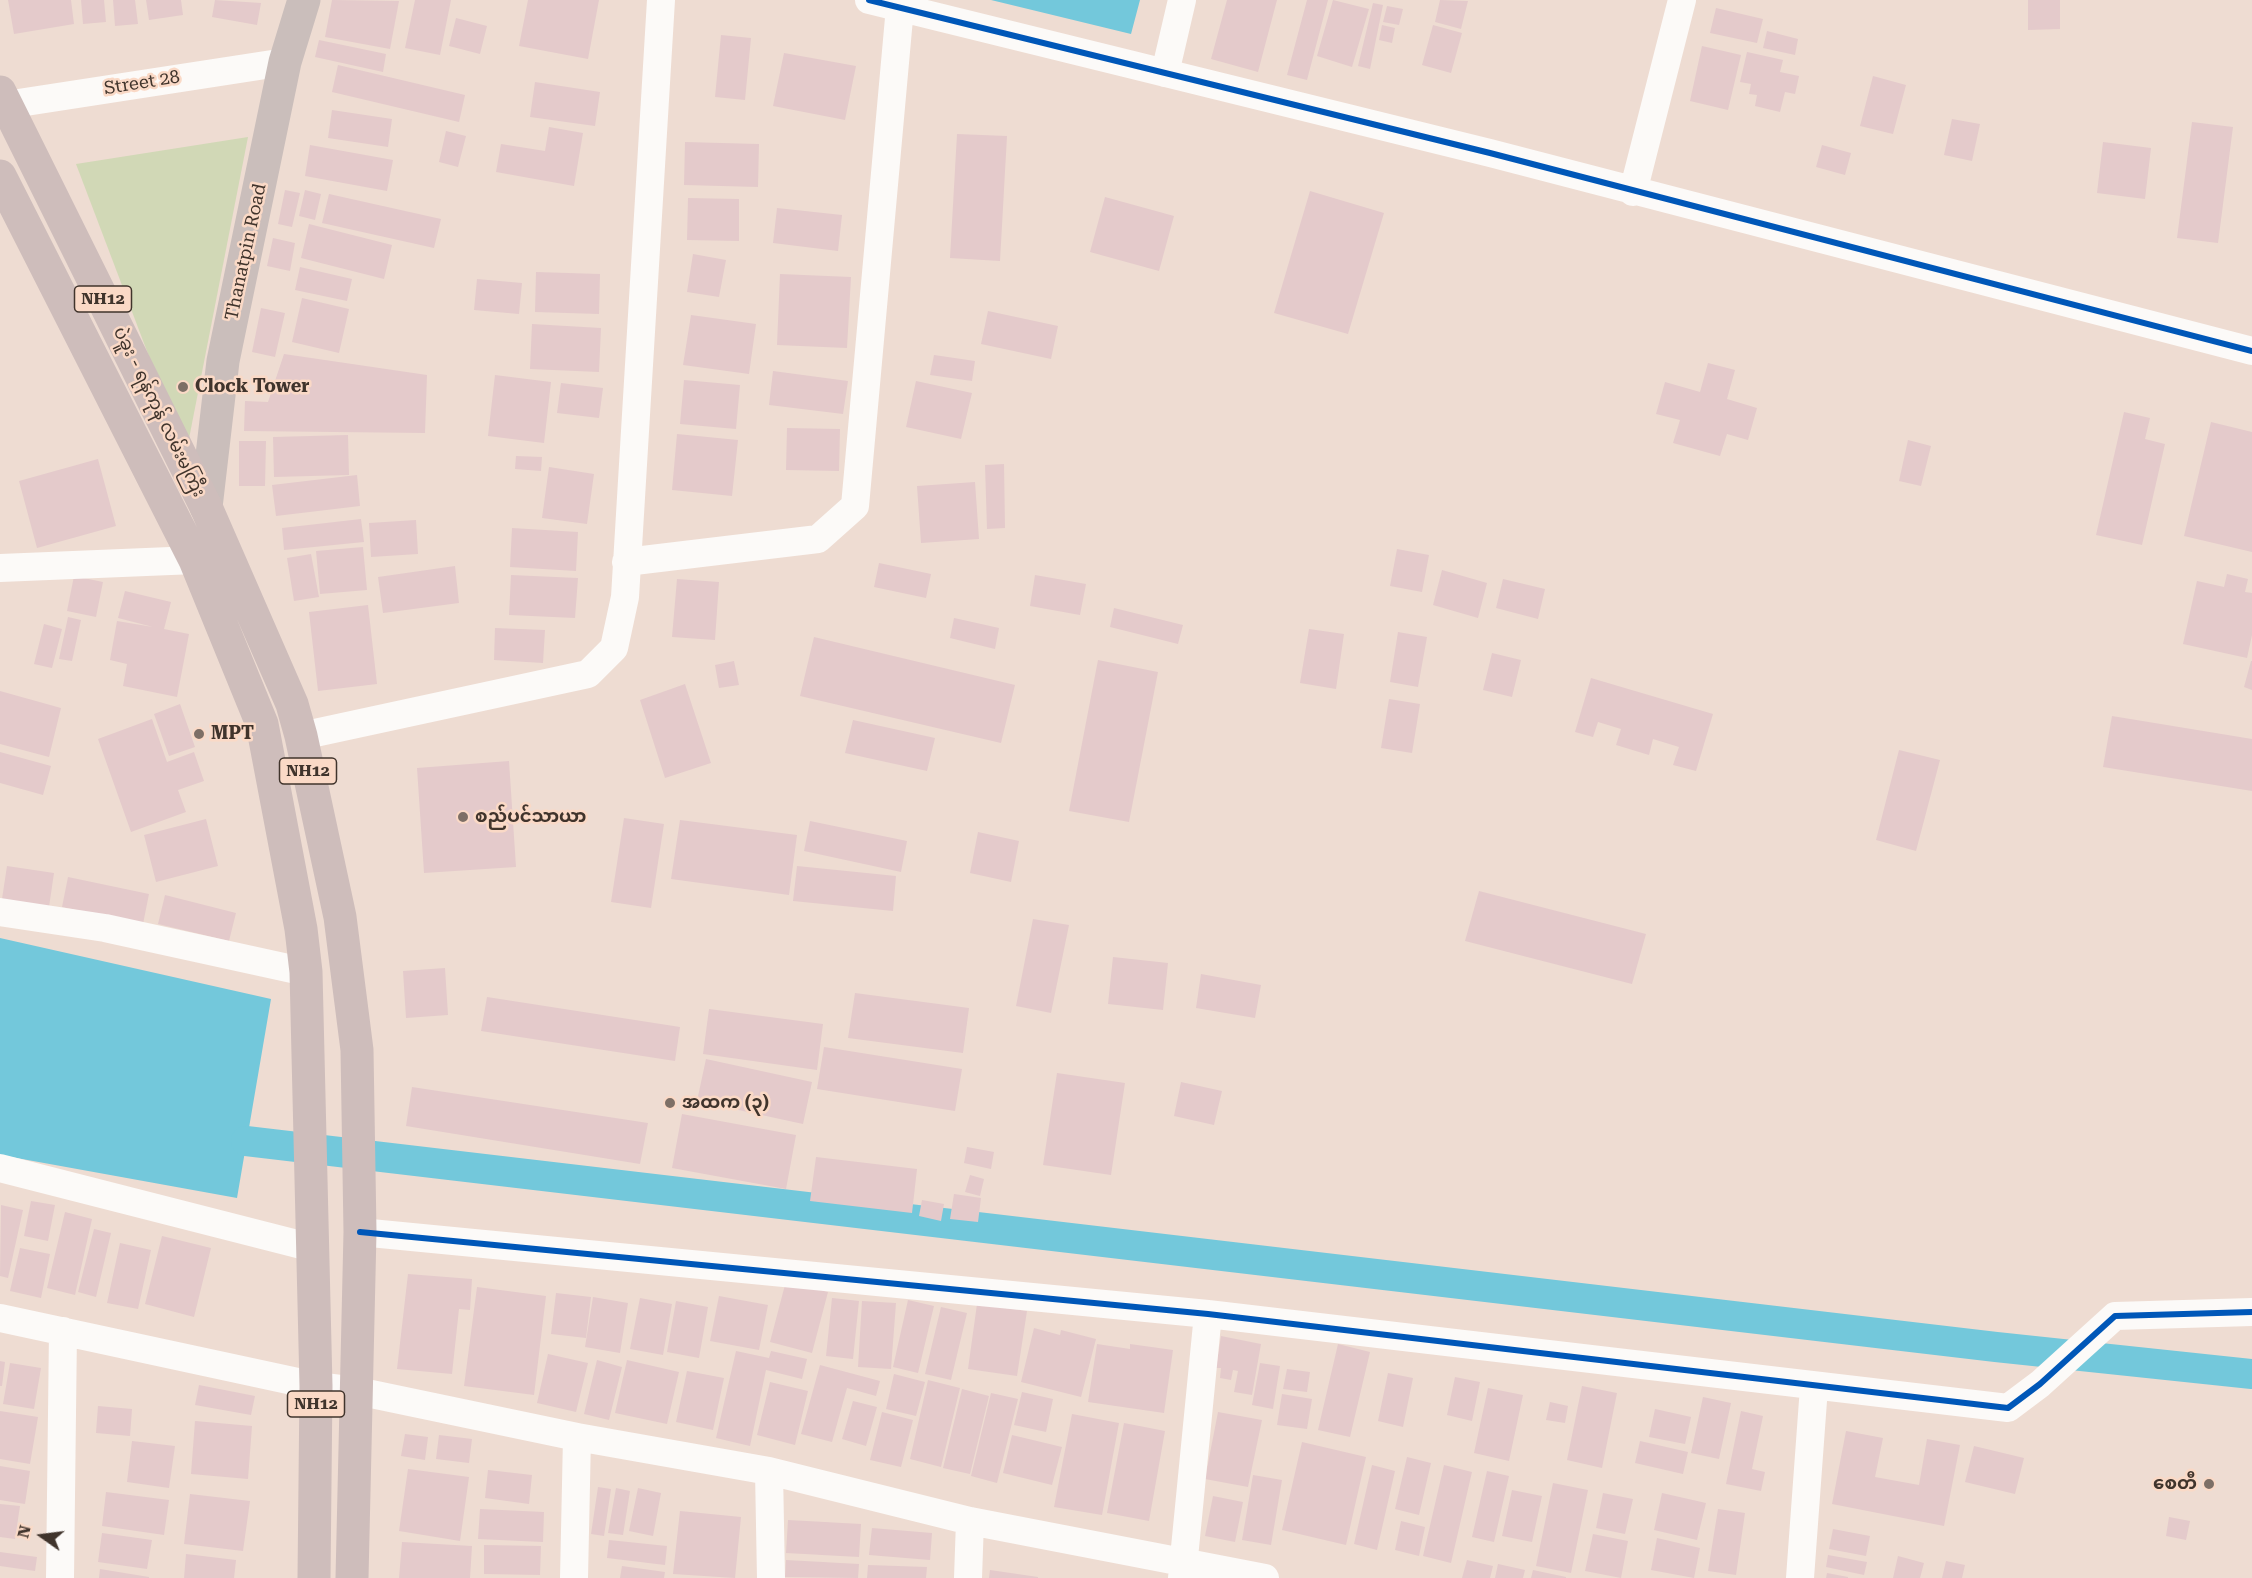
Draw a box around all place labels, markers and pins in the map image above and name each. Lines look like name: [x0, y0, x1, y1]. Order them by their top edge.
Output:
place label: Clock Tower: [195, 376, 309, 398]
marker: Clock Tower: [176, 380, 190, 394]
place label: MPT: [211, 723, 254, 745]
marker: MPT: [192, 727, 206, 741]
place label: စည်ပင်သာယာ: [475, 806, 586, 828]
marker: စည်ပင်သာယာ: [456, 810, 470, 824]
place label: အထက (၃): [682, 1092, 769, 1114]
marker: အထက (၃): [663, 1096, 677, 1110]
place label: စေတီ: [2153, 1473, 2197, 1495]
marker: စေတီ: [2202, 1477, 2216, 1491]

